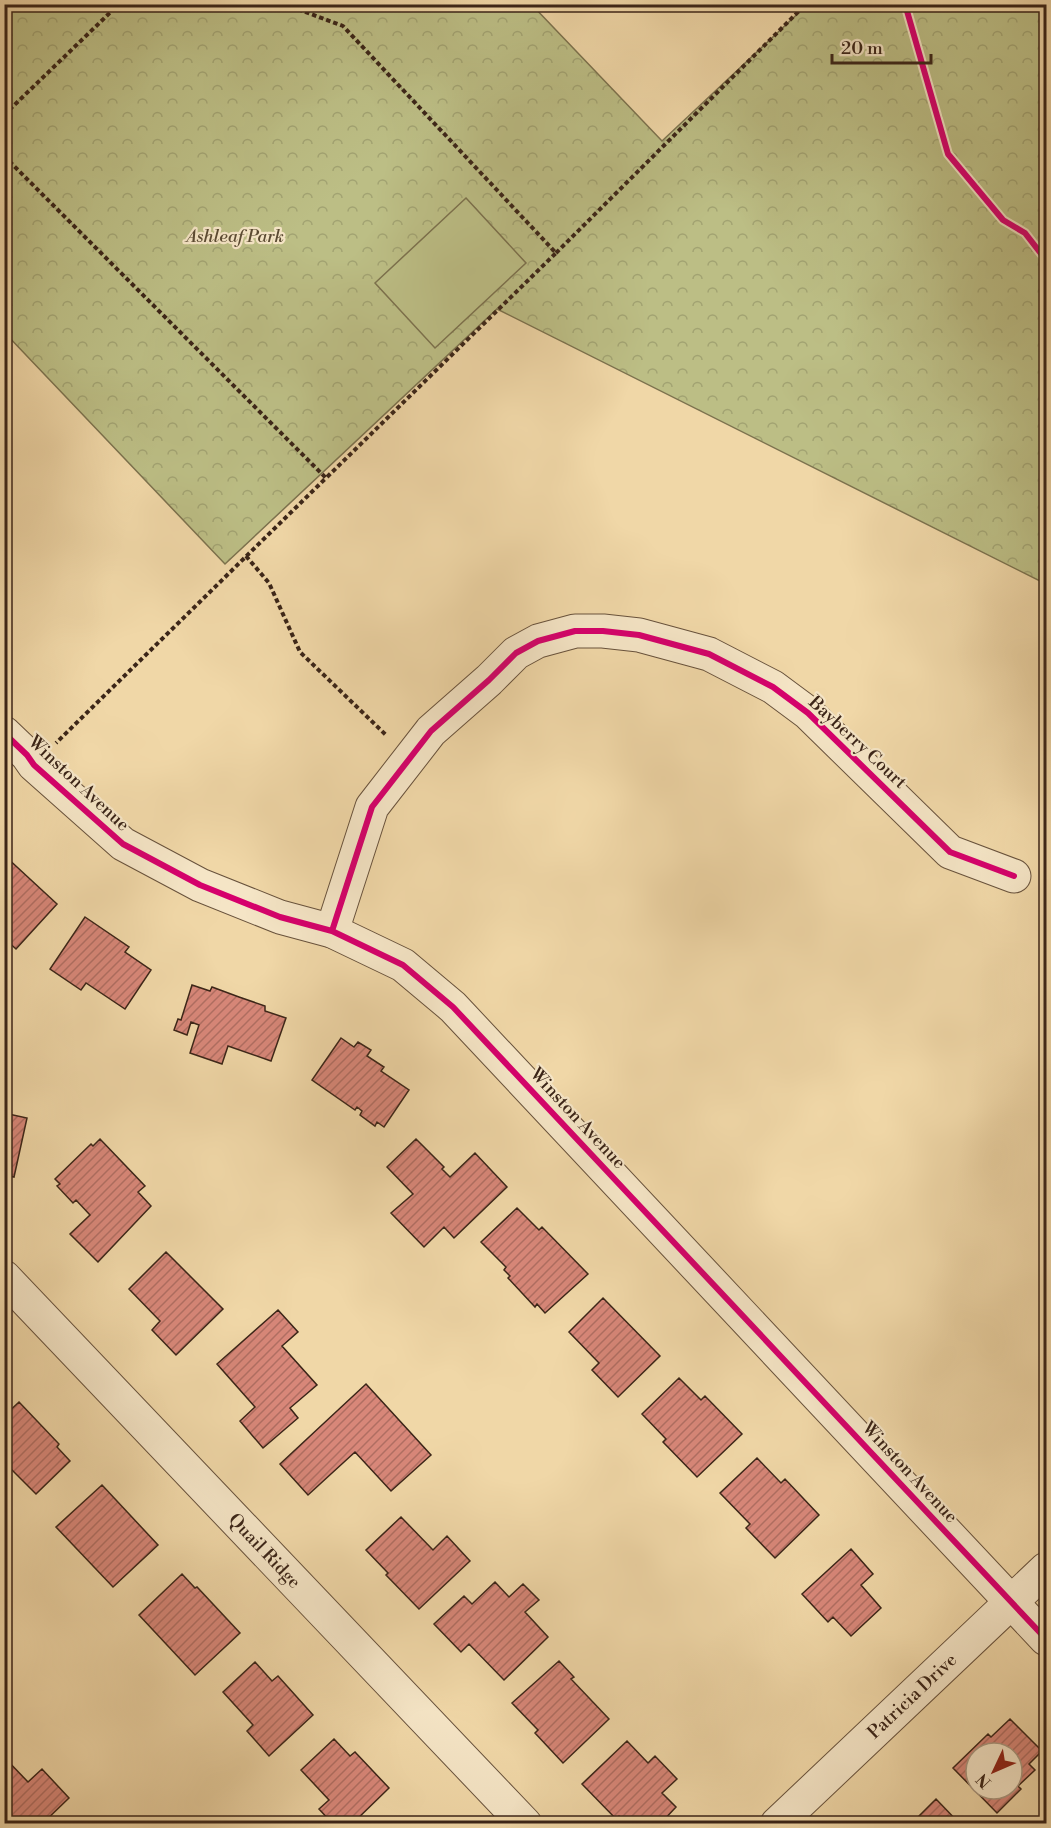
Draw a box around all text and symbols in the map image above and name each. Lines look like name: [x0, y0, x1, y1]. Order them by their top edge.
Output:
scale bar: [832, 27, 931, 65]
text: 20 m: [841, 37, 883, 60]
park label: Ashleaf Park: [184, 225, 284, 248]
street label: Bayberry Court: [803, 690, 912, 794]
street label: Winston Avenue: [22, 730, 134, 836]
street label: Winston Avenue: [524, 1062, 631, 1174]
street label: Winston Avenue: [856, 1416, 963, 1528]
street label: Quail Ridge: [223, 1509, 306, 1593]
street label: Patricia Drive: [863, 1649, 962, 1744]
north arrow: [964, 1741, 1024, 1801]
text: N: [972, 1769, 996, 1792]

